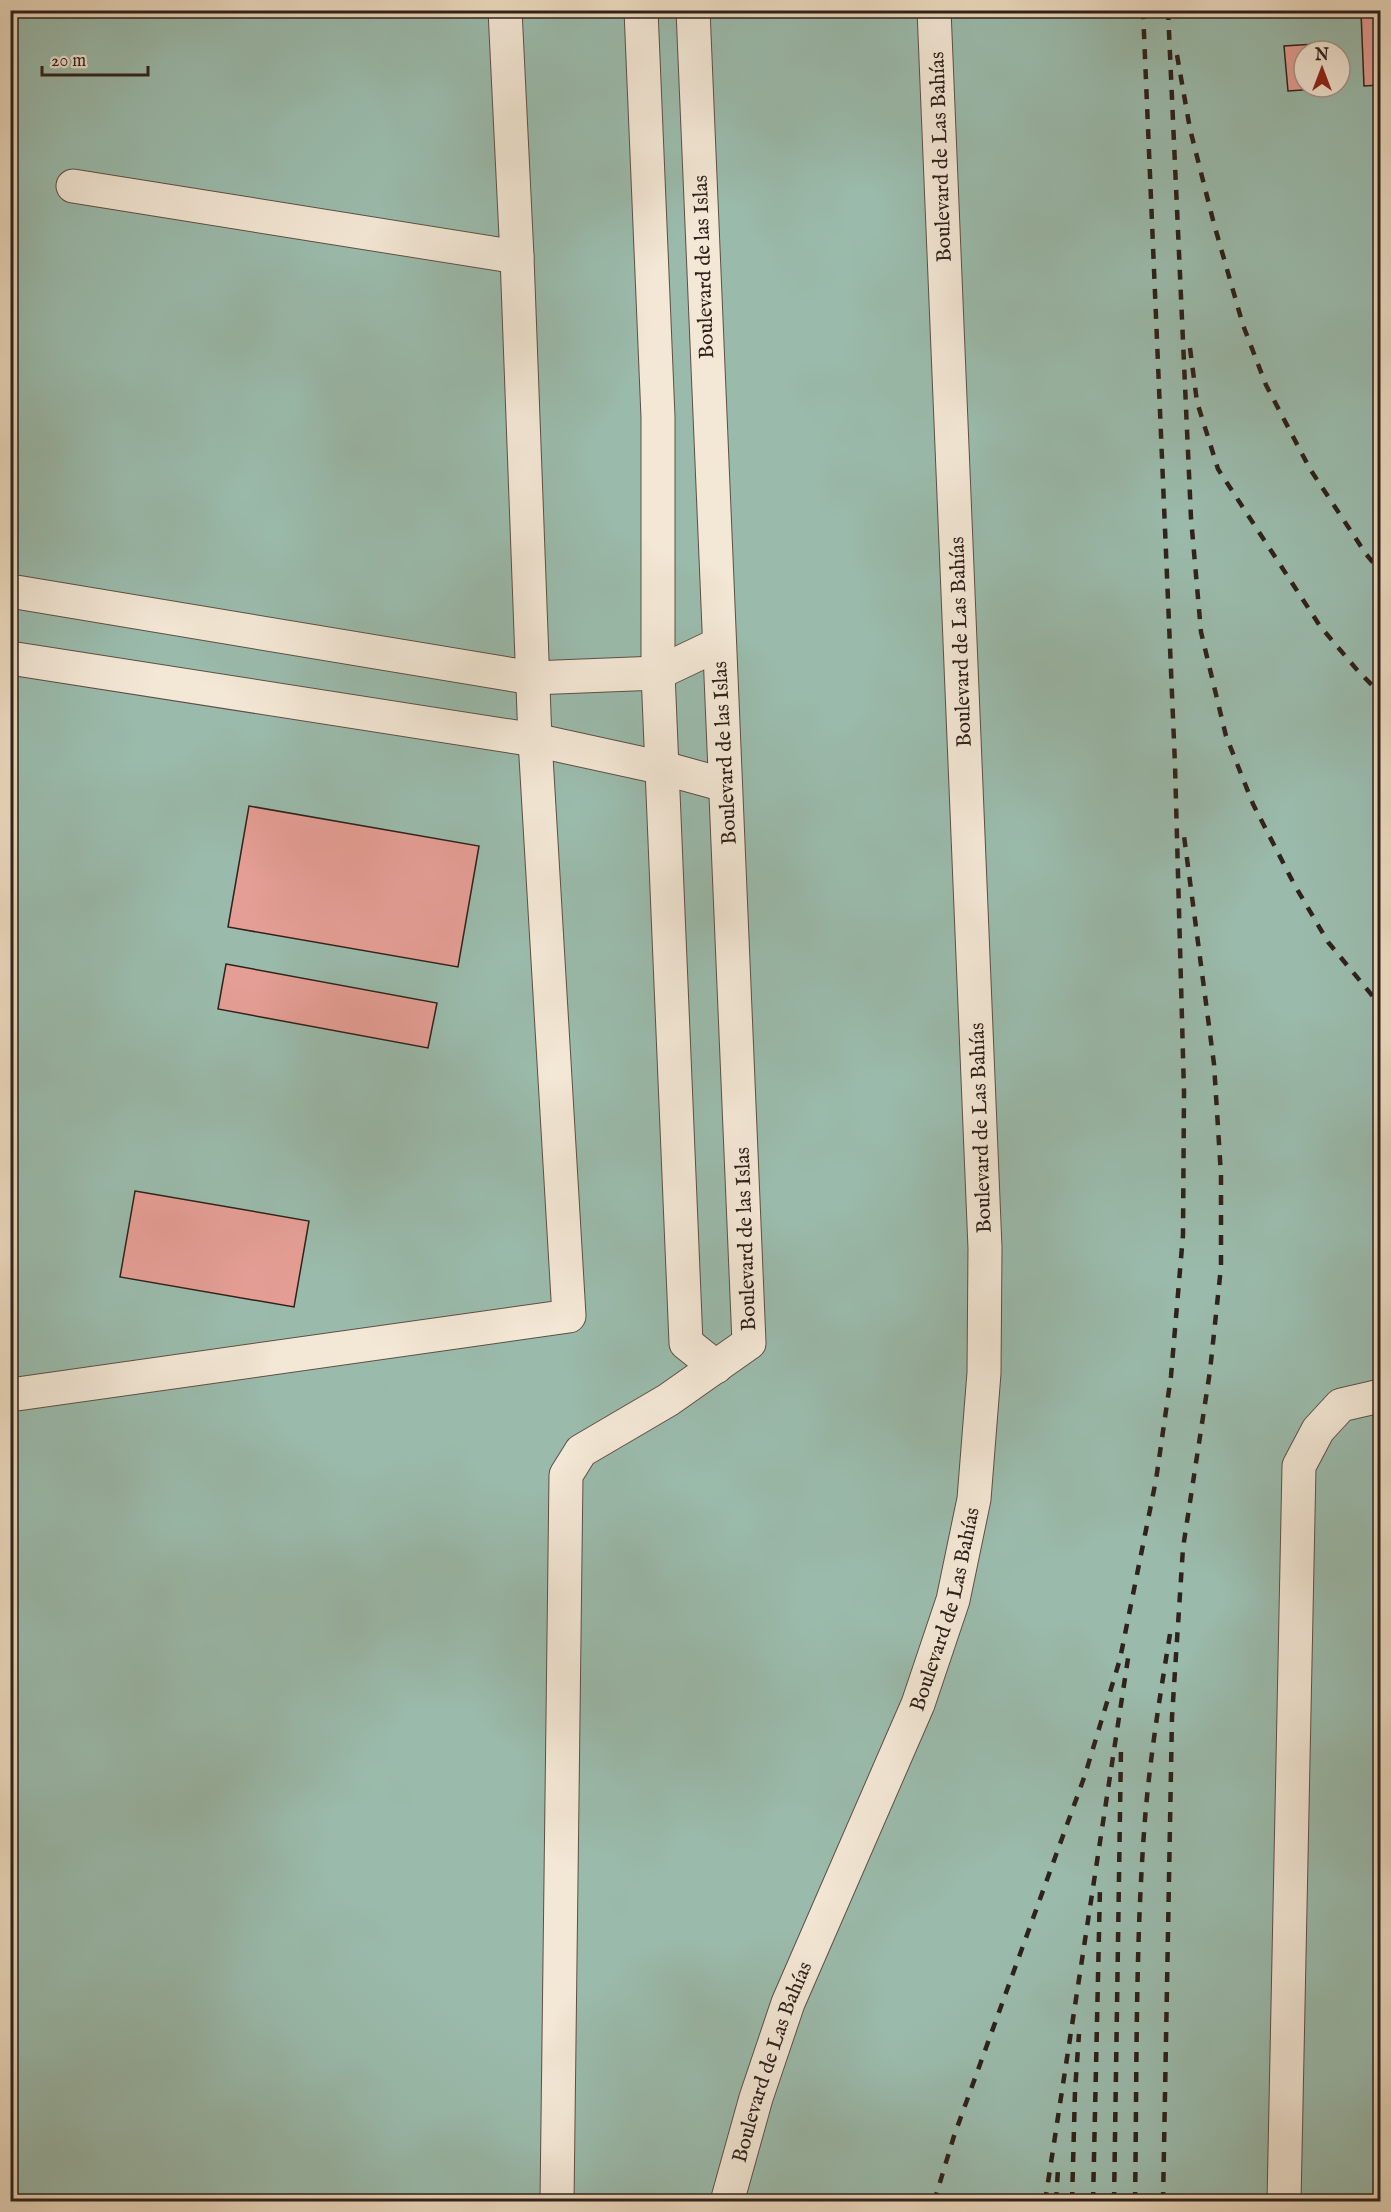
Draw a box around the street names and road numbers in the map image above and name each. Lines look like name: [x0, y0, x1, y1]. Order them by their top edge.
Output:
street label: Boulevard de Las Bahías: [924, 51, 959, 263]
street label: Boulevard de las Islas: [688, 175, 721, 359]
street label: Boulevard de Las Bahías: [944, 536, 979, 748]
street label: Boulevard de las Islas: [707, 660, 744, 845]
street label: Boulevard de Las Bahías: [964, 1022, 999, 1234]
street label: Boulevard de las Islas: [730, 1147, 763, 1331]
street label: Boulevard de Las Bahías: [904, 1505, 987, 1715]
street label: Boulevard de Las Bahías: [727, 1958, 819, 2166]

